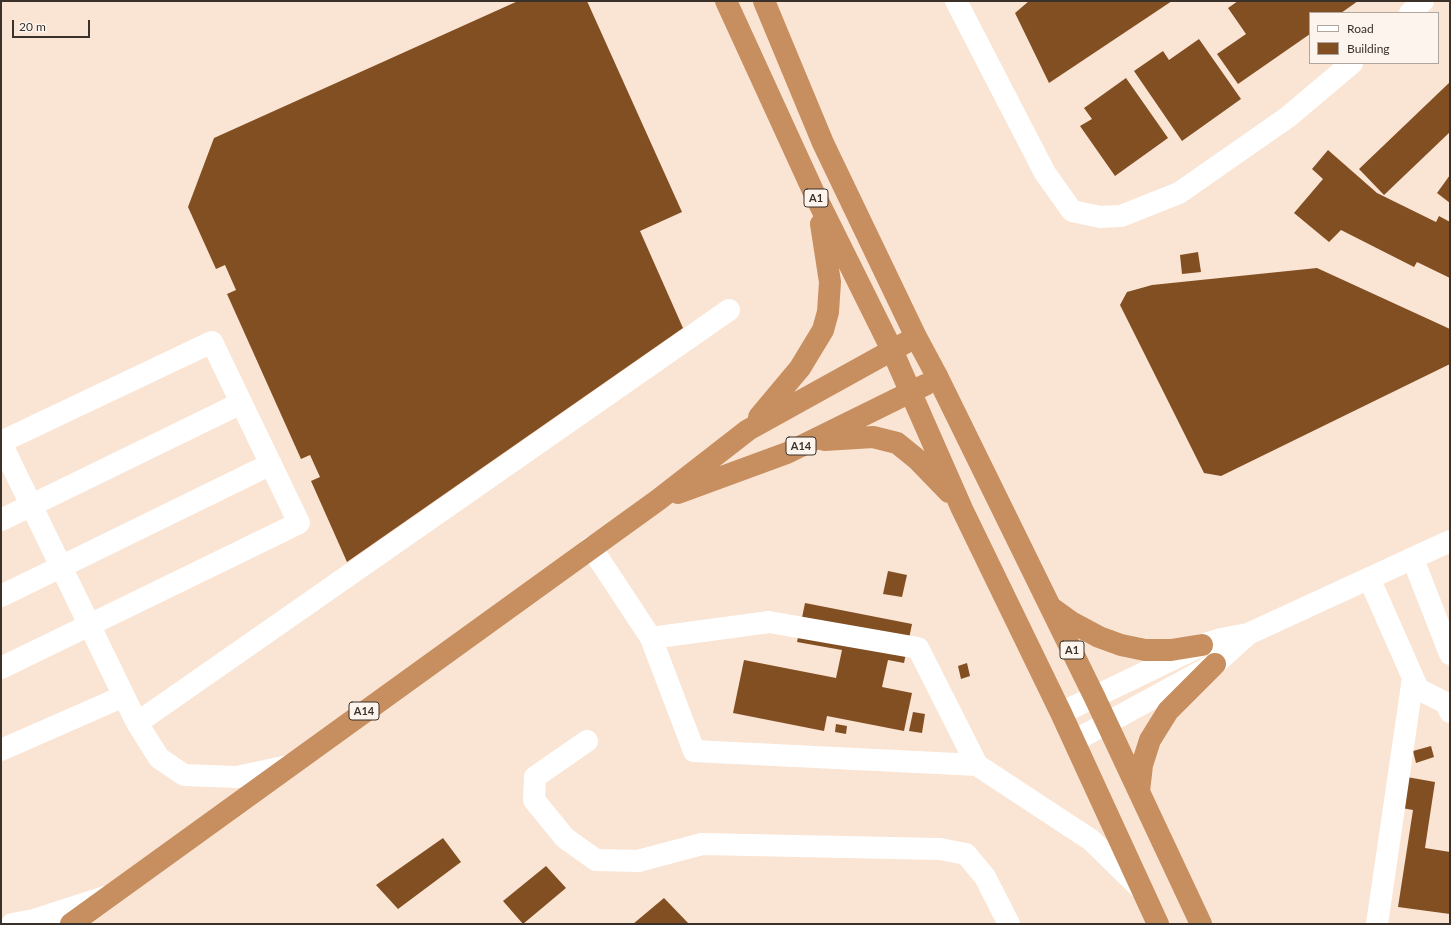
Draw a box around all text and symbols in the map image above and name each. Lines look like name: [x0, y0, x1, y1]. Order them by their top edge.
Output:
scale bar: [14, 12, 92, 38]
legend: [1309, 12, 1439, 64]
text: 20 m: [19, 19, 46, 34]
text: Road: [1347, 21, 1374, 36]
text: Building: [1347, 41, 1390, 56]
road number: A1: [804, 189, 828, 207]
road number: A14: [786, 437, 816, 455]
road number: A1: [1060, 641, 1084, 659]
road number: A14: [349, 702, 379, 720]

